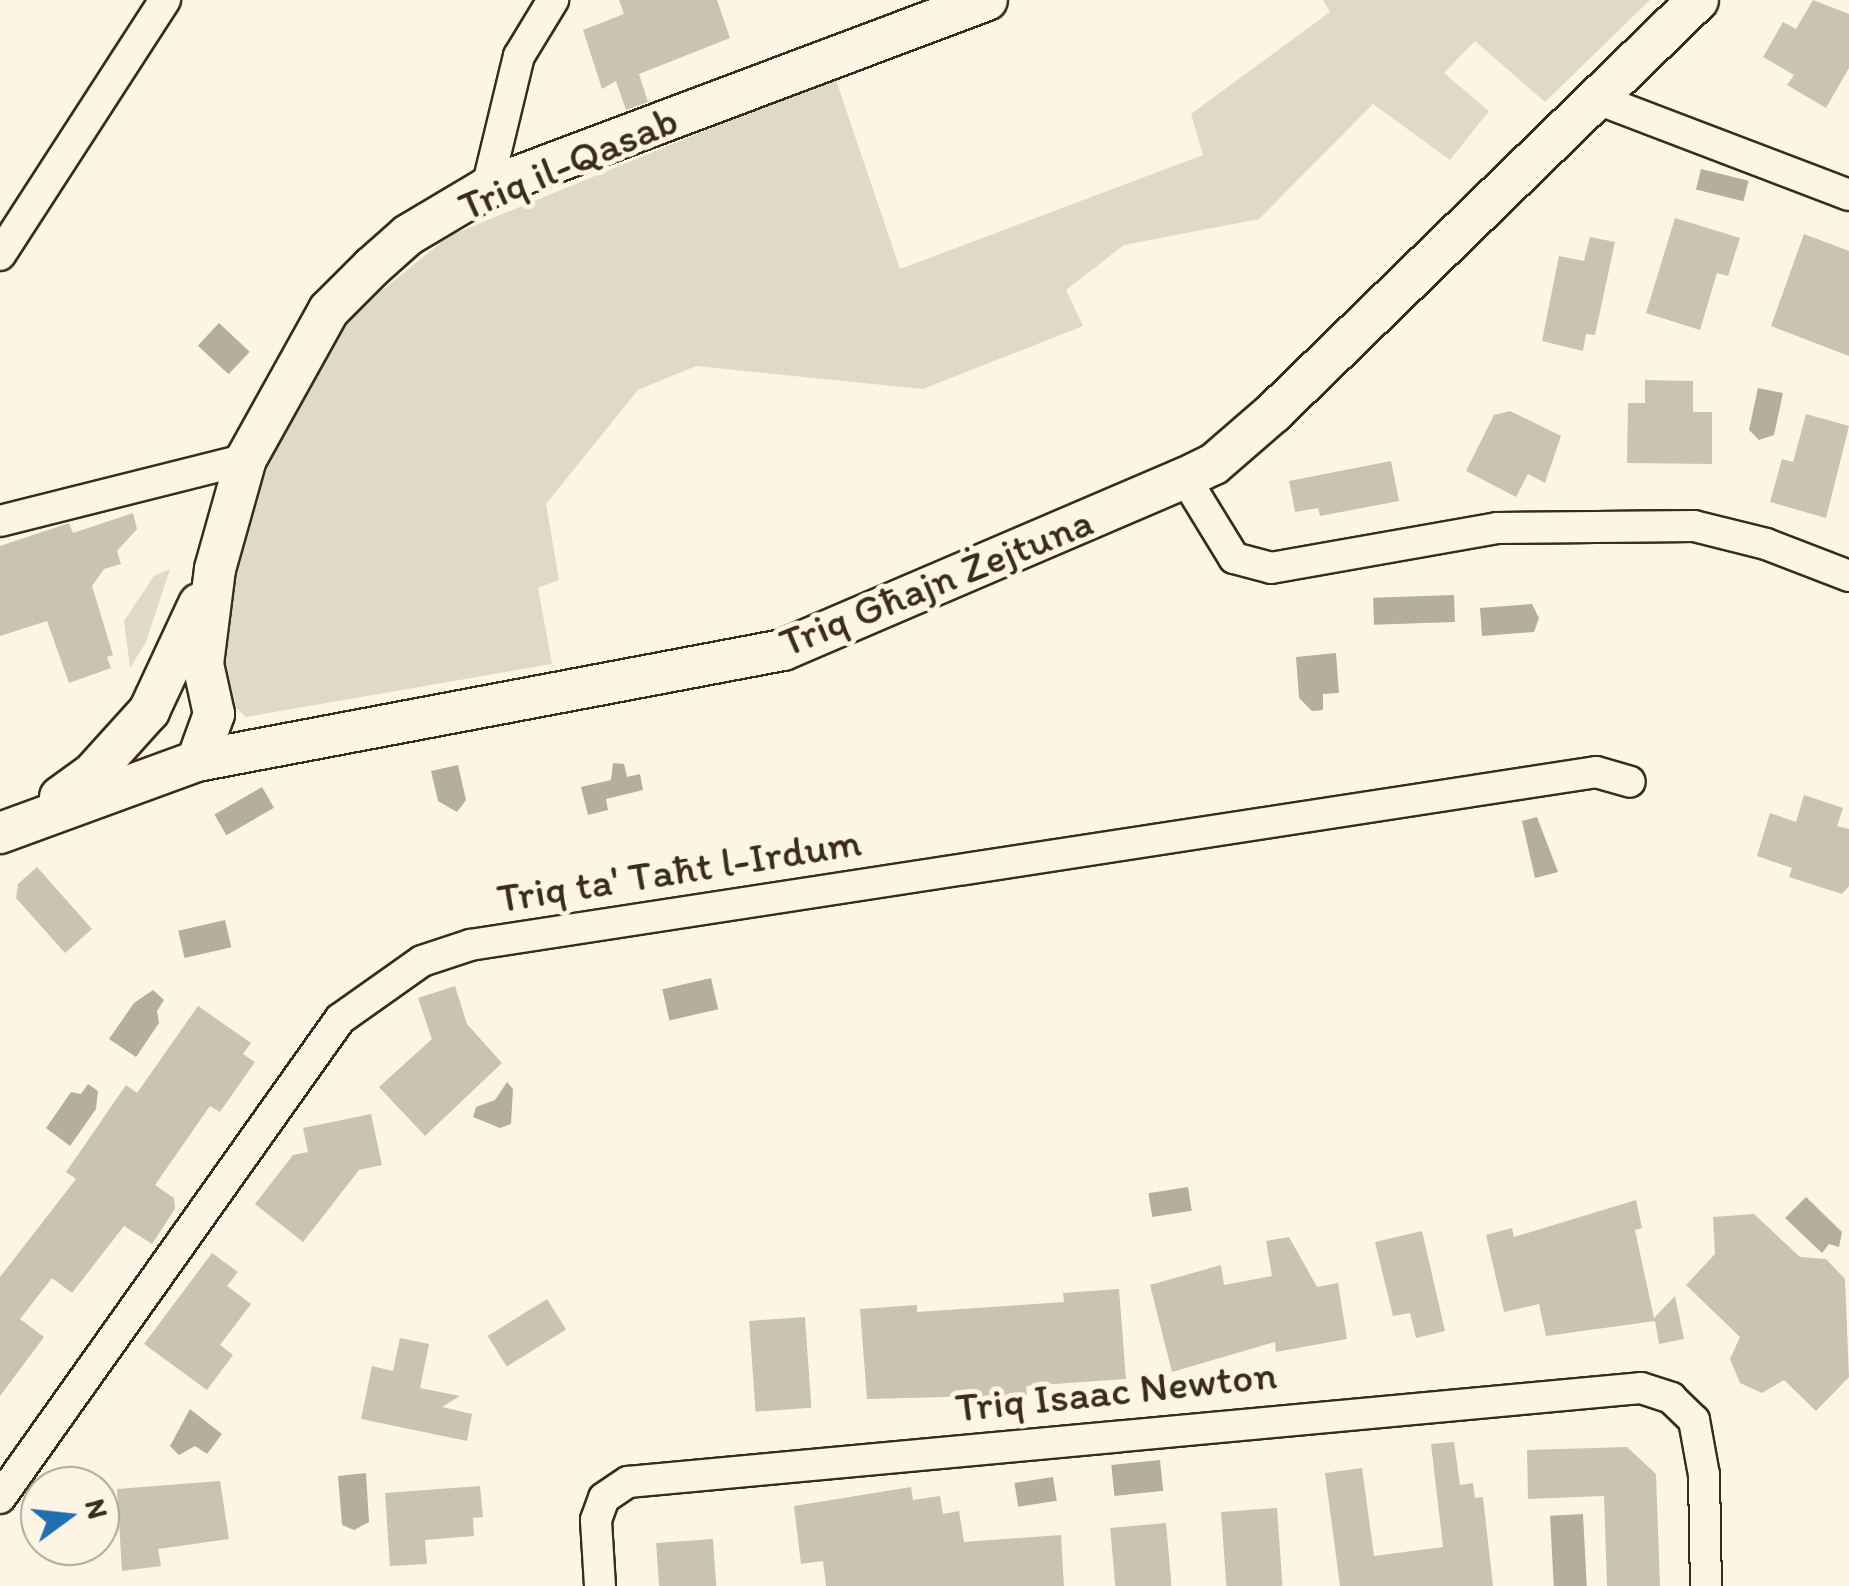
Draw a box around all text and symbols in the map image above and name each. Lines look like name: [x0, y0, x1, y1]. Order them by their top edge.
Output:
street label: Triq il-Qasab: [451, 94, 685, 232]
street label: Triq Għajn Żejtuna: [772, 496, 1100, 668]
street label: Triq ta' Taħt l-Irdum: [495, 817, 863, 923]
street label: Triq Isaac Newton: [953, 1349, 1279, 1433]
north arrow: [20, 1466, 120, 1566]
text: N: [78, 1495, 116, 1522]

